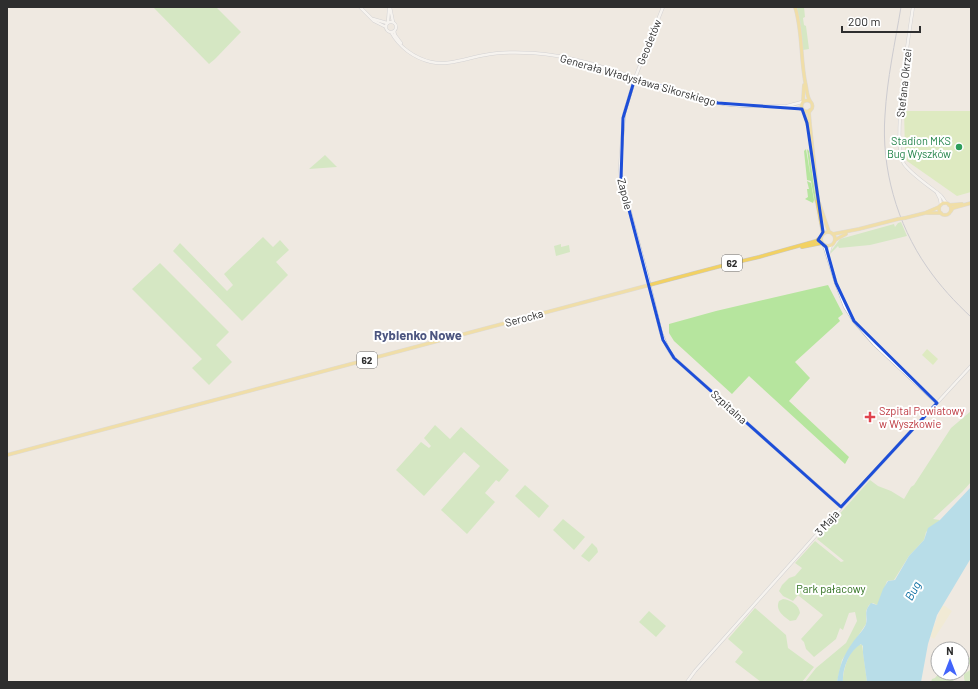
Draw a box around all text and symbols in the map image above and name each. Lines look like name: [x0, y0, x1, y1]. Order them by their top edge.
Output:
scale bar: [842, 8, 920, 34]
text: 200 m: [848, 14, 880, 28]
street label: Geodetów: [634, 17, 664, 66]
street label: Stefana Okrzei: [893, 48, 914, 118]
street label: Generała Władysława Sikorskiego: [559, 51, 717, 108]
place label: Stadion MKS Bug Wyszków: [887, 134, 951, 160]
marker: Stadion MKS Bug Wyszków: [954, 142, 964, 152]
street label: Zapole: [615, 177, 636, 211]
road number: 62: [722, 255, 742, 271]
street label: Serocka: [503, 306, 544, 329]
district label: Rybienko Nowe: [374, 327, 462, 343]
road number: 62: [357, 352, 377, 368]
street label: Szpitalna: [709, 387, 750, 426]
place label: Szpital Powiatowy w Wyszkowie: [879, 404, 965, 430]
marker: Szpital Powiatowy w Wyszkowie: [864, 411, 876, 423]
street label: 3 Maja: [812, 507, 841, 538]
water label: Bug: [901, 579, 923, 602]
park label: Park pałacowy: [796, 582, 866, 595]
north arrow: [930, 641, 970, 681]
text: N: [946, 644, 954, 657]

